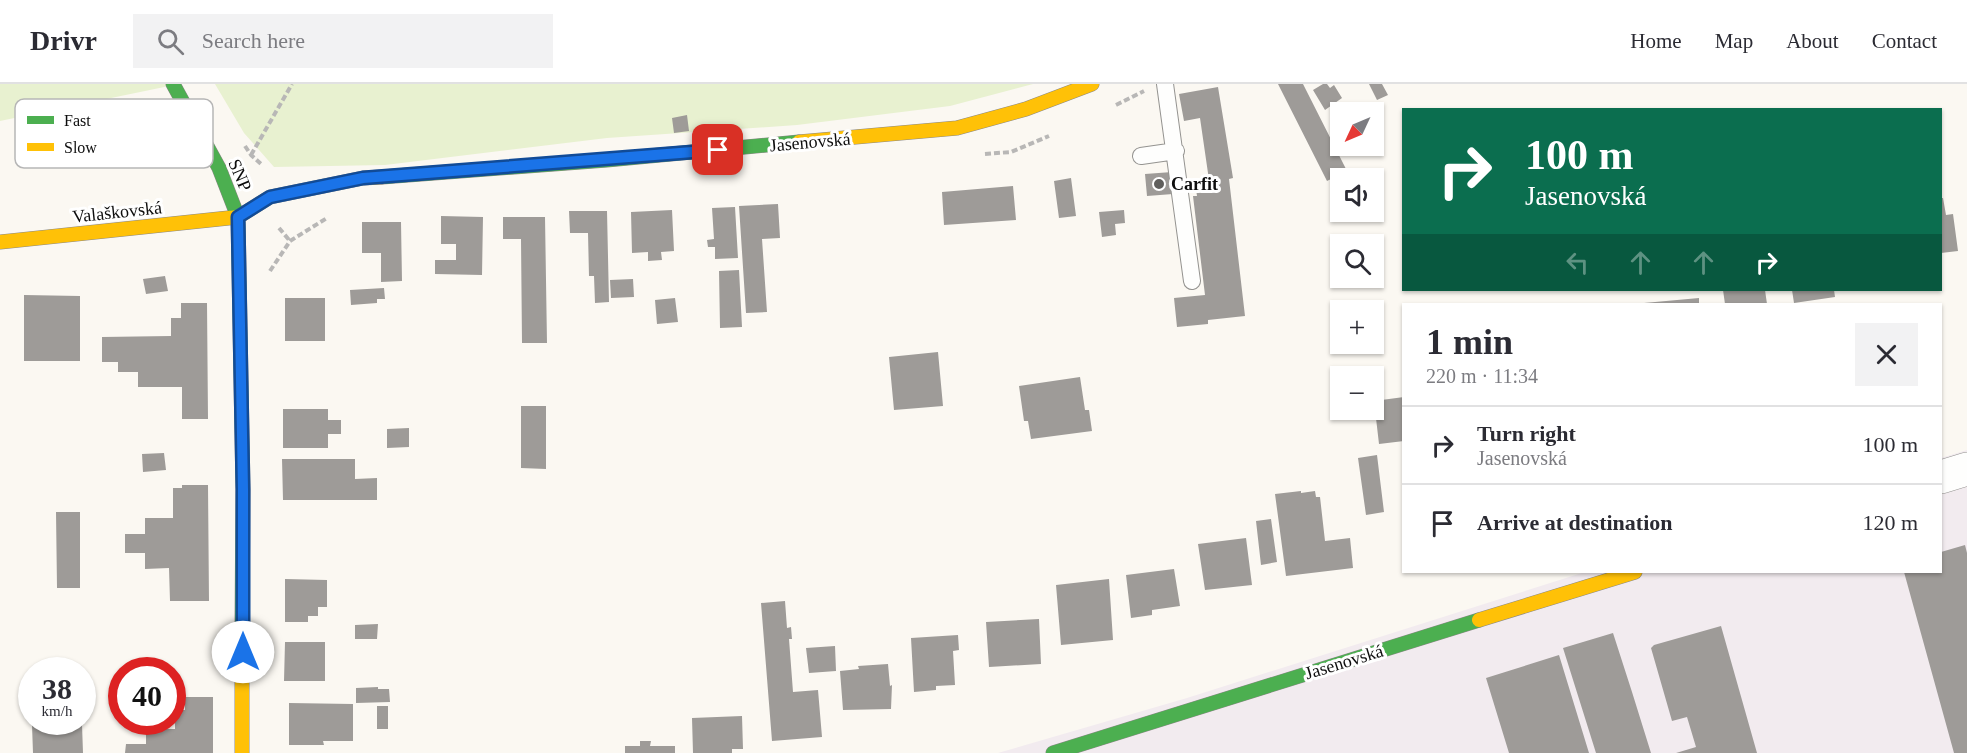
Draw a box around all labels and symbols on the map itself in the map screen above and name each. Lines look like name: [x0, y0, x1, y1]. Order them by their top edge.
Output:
legend: [15, 99, 213, 168]
north arrow: [1330, 102, 1384, 156]
text: Fast: [64, 112, 91, 129]
pin: [692, 124, 743, 175]
street label: Jasenovská: [769, 129, 851, 155]
text: Slow: [64, 139, 97, 156]
street label: SNP: [224, 156, 256, 194]
place label: Carfit: [1171, 174, 1218, 194]
marker: Carfit: [1152, 177, 1166, 191]
street label: Valaškovská: [71, 197, 163, 227]
position arrow: [211, 620, 275, 684]
street label: Jasenovská: [1302, 641, 1386, 683]
speed limit sign: 40: [108, 657, 186, 735]

